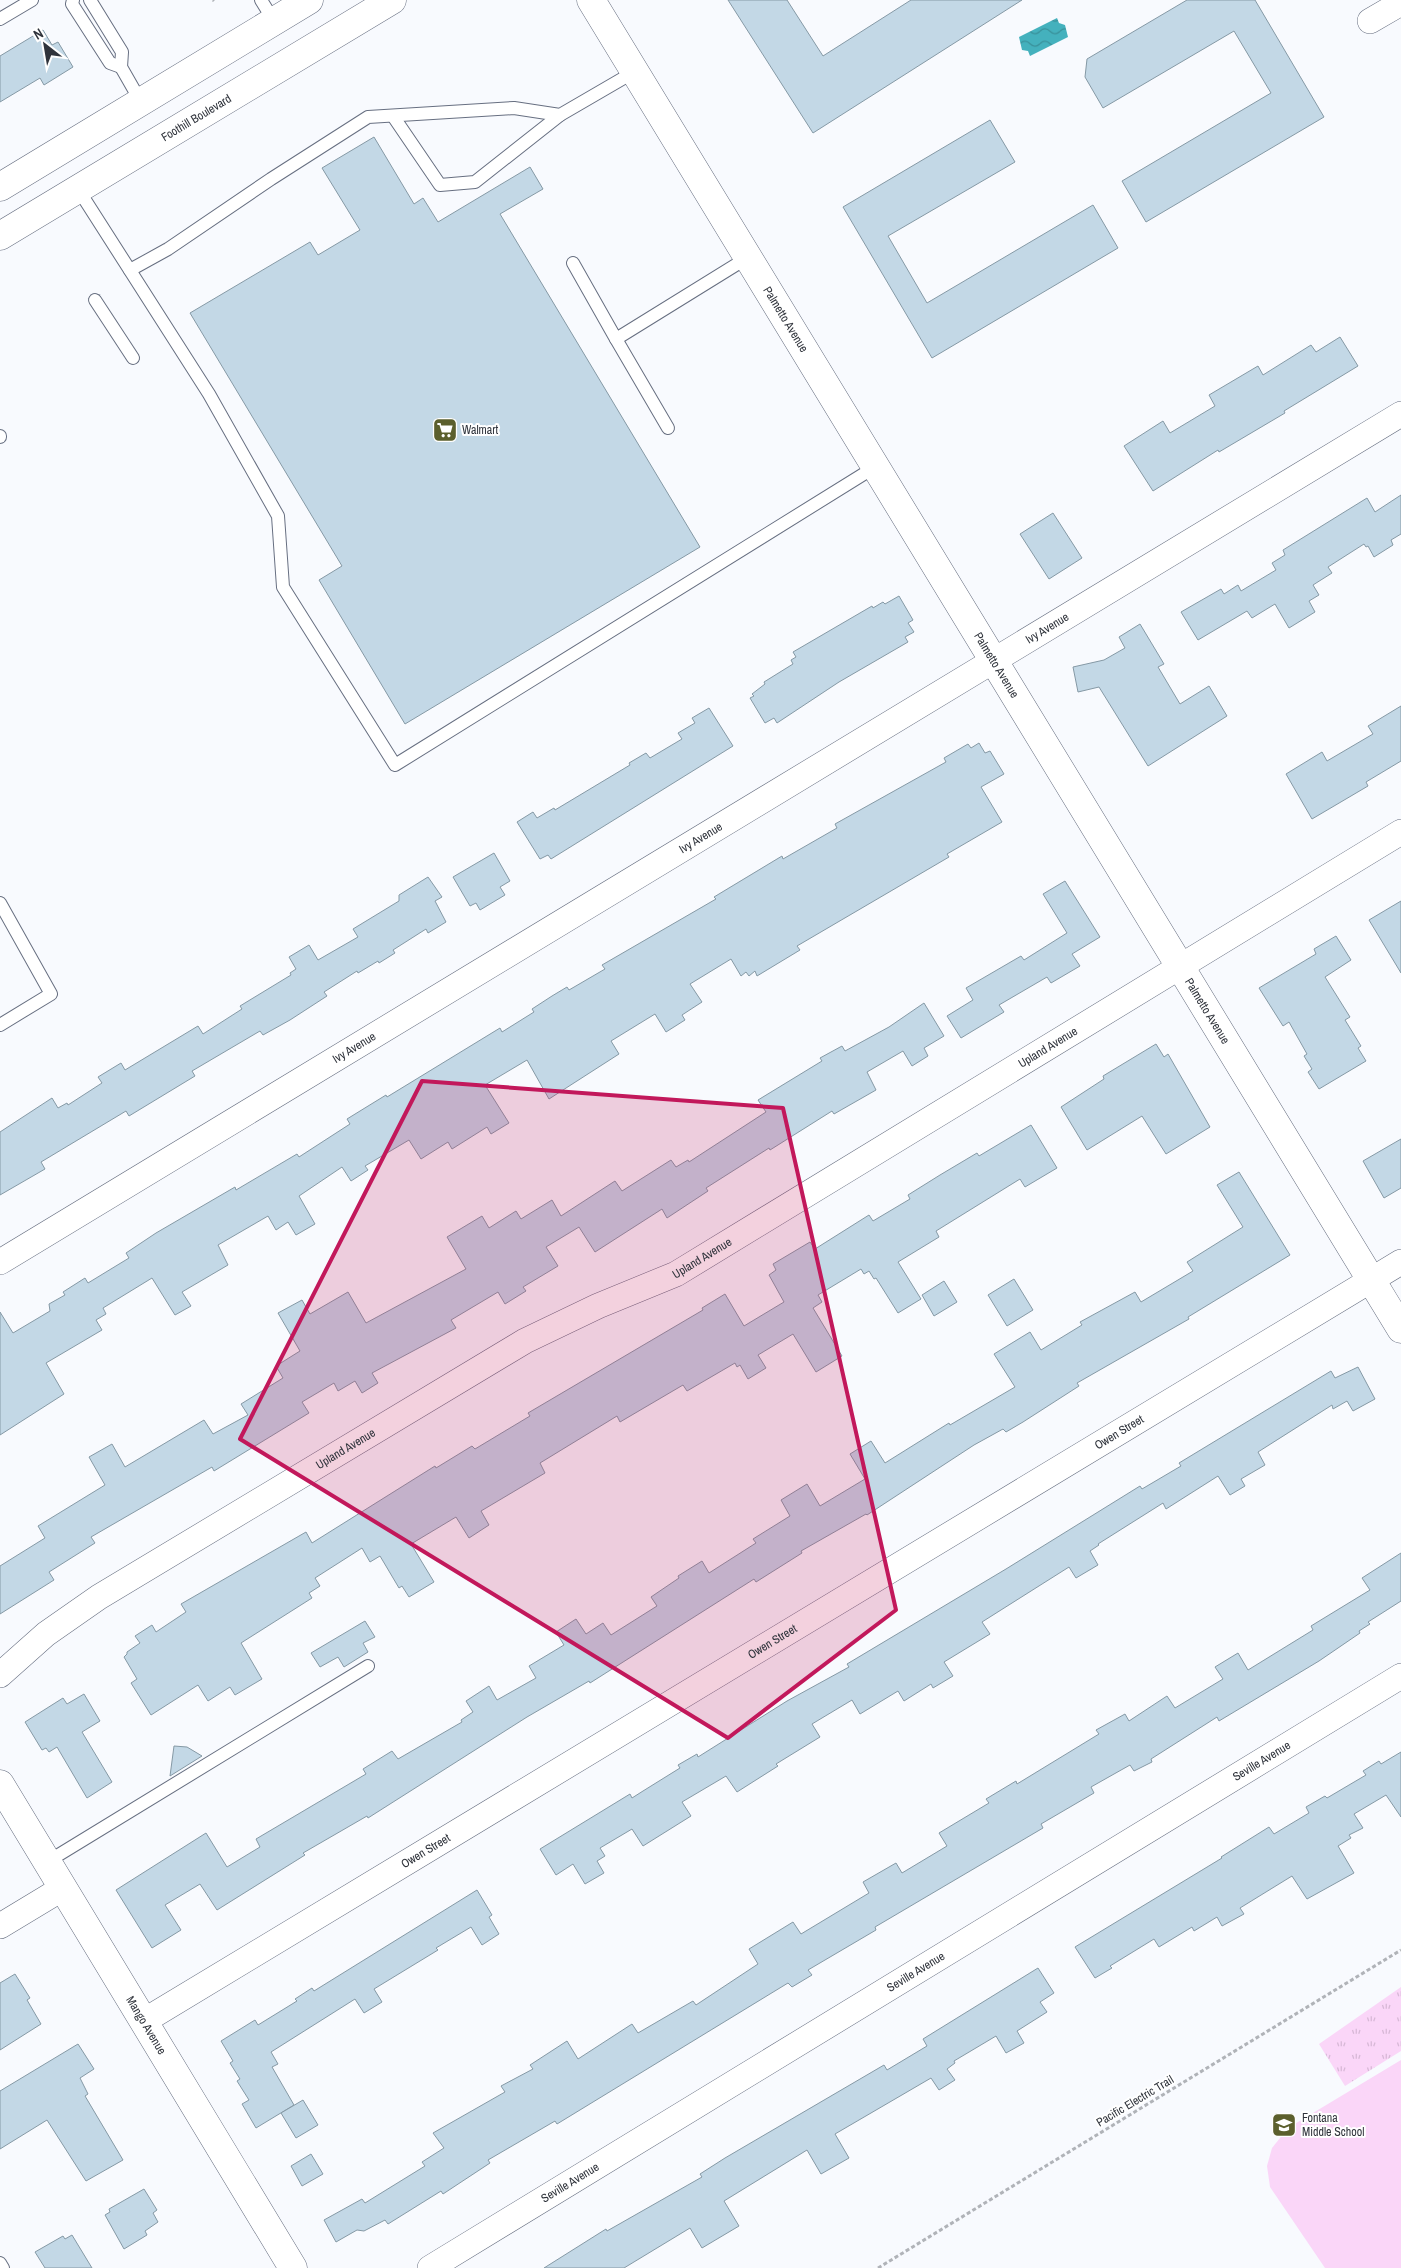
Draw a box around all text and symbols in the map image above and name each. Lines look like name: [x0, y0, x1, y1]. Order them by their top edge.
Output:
north arrow: [20, 20, 70, 70]
text: N: [30, 24, 46, 44]
street label: Foothill Boulevard: [158, 91, 234, 145]
street label: Palmetto Avenue: [759, 283, 812, 355]
supermarket icon: Walmart: [432, 417, 458, 443]
place label: Walmart: [462, 422, 499, 438]
street label: Ivy Avenue: [1022, 609, 1072, 647]
street label: Palmetto Avenue: [970, 629, 1023, 701]
street label: Ivy Avenue: [676, 819, 725, 857]
street label: Palmetto Avenue: [1181, 975, 1233, 1047]
street label: Upland Avenue: [1015, 1023, 1080, 1072]
street label: Ivy Avenue: [329, 1028, 379, 1067]
street label: Upland Avenue: [669, 1234, 735, 1282]
street label: Owen Street: [1091, 1411, 1147, 1453]
street label: Upland Avenue: [313, 1425, 378, 1473]
street label: Owen Street: [745, 1620, 800, 1663]
street label: Seville Avenue: [1230, 1737, 1294, 1785]
street label: Owen Street: [398, 1830, 453, 1872]
street label: Seville Avenue: [884, 1948, 948, 1996]
street label: Mango Avenue: [122, 1993, 170, 2057]
street label: Pacific Electric Trail: [1093, 2072, 1177, 2130]
place label: Fontana Middle School: [1302, 2110, 1364, 2140]
school or university icon: Fontana Middle School: [1271, 2112, 1297, 2138]
street label: Seville Avenue: [538, 2159, 602, 2206]

